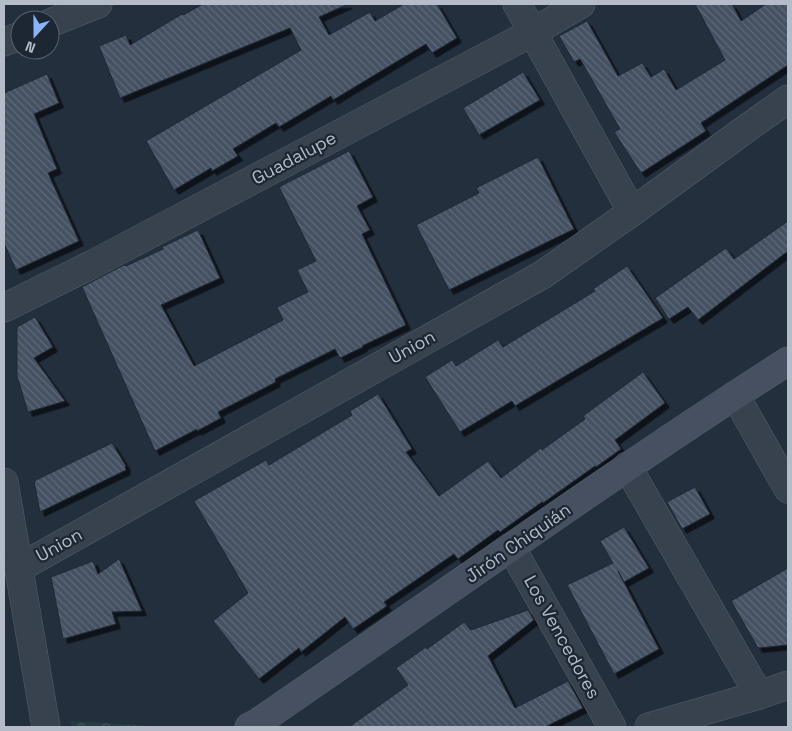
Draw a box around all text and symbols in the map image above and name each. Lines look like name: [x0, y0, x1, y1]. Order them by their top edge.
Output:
north arrow: [10, 10, 60, 60]
text: N: [23, 37, 38, 57]
street label: Guadalupe: [247, 126, 340, 189]
street label: Union: [384, 324, 439, 369]
street label: Jirón Chiquián: [460, 498, 575, 588]
street label: Union: [31, 522, 86, 567]
street label: Los Vencedores: [519, 571, 606, 703]

